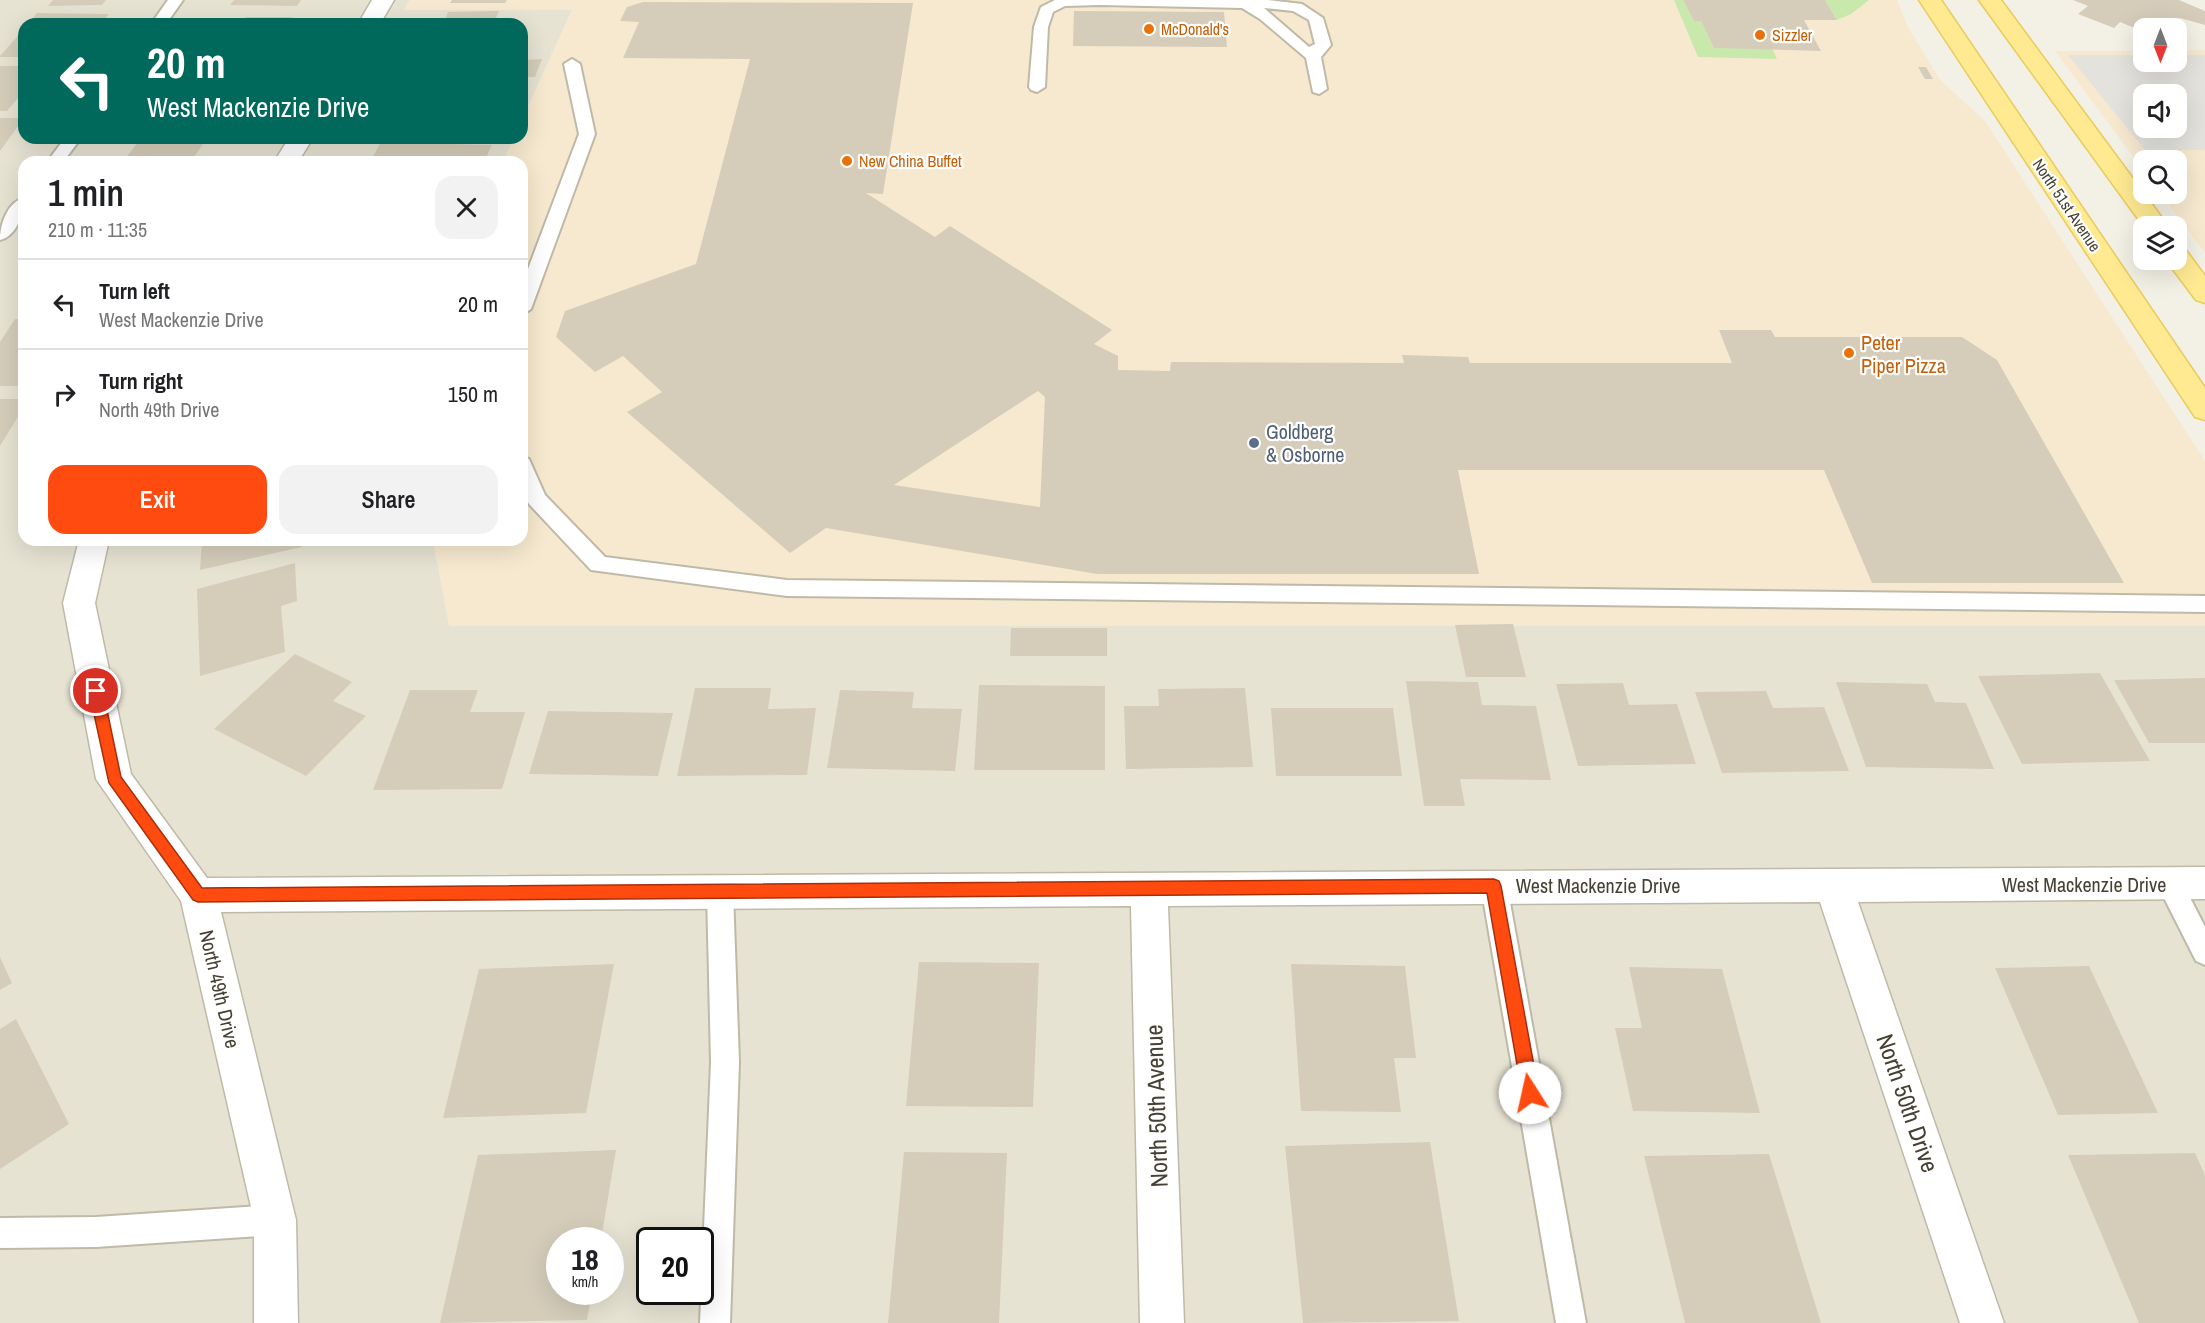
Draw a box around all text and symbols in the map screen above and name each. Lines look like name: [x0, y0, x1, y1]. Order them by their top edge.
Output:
place label: McDonald's: [1161, 18, 1229, 40]
north arrow: [2133, 18, 2187, 72]
map controls: [2133, 18, 2187, 270]
marker: McDonald's: [1142, 22, 1156, 36]
place label: Sizzler: [1772, 24, 1813, 46]
marker: Sizzler: [1753, 28, 1767, 42]
text: 20 m: [147, 35, 226, 91]
icon: left: [48, 42, 126, 120]
button: sound: [2133, 84, 2187, 138]
text: West Mackenzie Drive: [147, 89, 369, 125]
place label: New China Buffet: [859, 150, 962, 172]
button: search: [2133, 150, 2187, 204]
marker: New China Buffet: [840, 154, 854, 168]
street label: North 51st Avenue: [2028, 154, 2106, 256]
text: 1 min: [48, 169, 124, 217]
button: close: [435, 176, 498, 239]
text: 210 m · 11:35: [48, 216, 147, 243]
button: layers: [2133, 216, 2187, 270]
text: Turn left: [99, 276, 170, 306]
icon: left: [48, 288, 81, 321]
text: 20 m: [458, 289, 498, 319]
text: West Mackenzie Drive: [99, 306, 264, 333]
place label: Peter Piper Pizza: [1861, 329, 1946, 379]
marker: Peter Piper Pizza: [1842, 346, 1856, 360]
text: Turn right: [99, 366, 183, 396]
icon: right: [48, 378, 81, 411]
text: 150 m: [448, 379, 498, 409]
text: North 49th Drive: [99, 396, 219, 423]
place label: Goldberg & Osborne: [1266, 418, 1344, 468]
marker: Goldberg & Osborne: [1247, 436, 1261, 450]
button: Exit: [48, 465, 267, 534]
button: Share: [279, 465, 498, 534]
pin: [70, 665, 121, 716]
icon: arrive: [79, 674, 112, 707]
street label: West Mackenzie Drive: [2002, 871, 2166, 898]
street label: West Mackenzie Drive: [1516, 872, 1680, 899]
street label: North 49th Drive: [193, 927, 247, 1051]
street label: North 50th Avenue: [1137, 1024, 1175, 1188]
street label: North 50th Drive: [1869, 1030, 1947, 1176]
position arrow: [1498, 1061, 1562, 1125]
speed limit sign: 20: [636, 1227, 714, 1305]
text: 18: [571, 1239, 599, 1279]
text: km/h: [572, 1271, 598, 1292]

